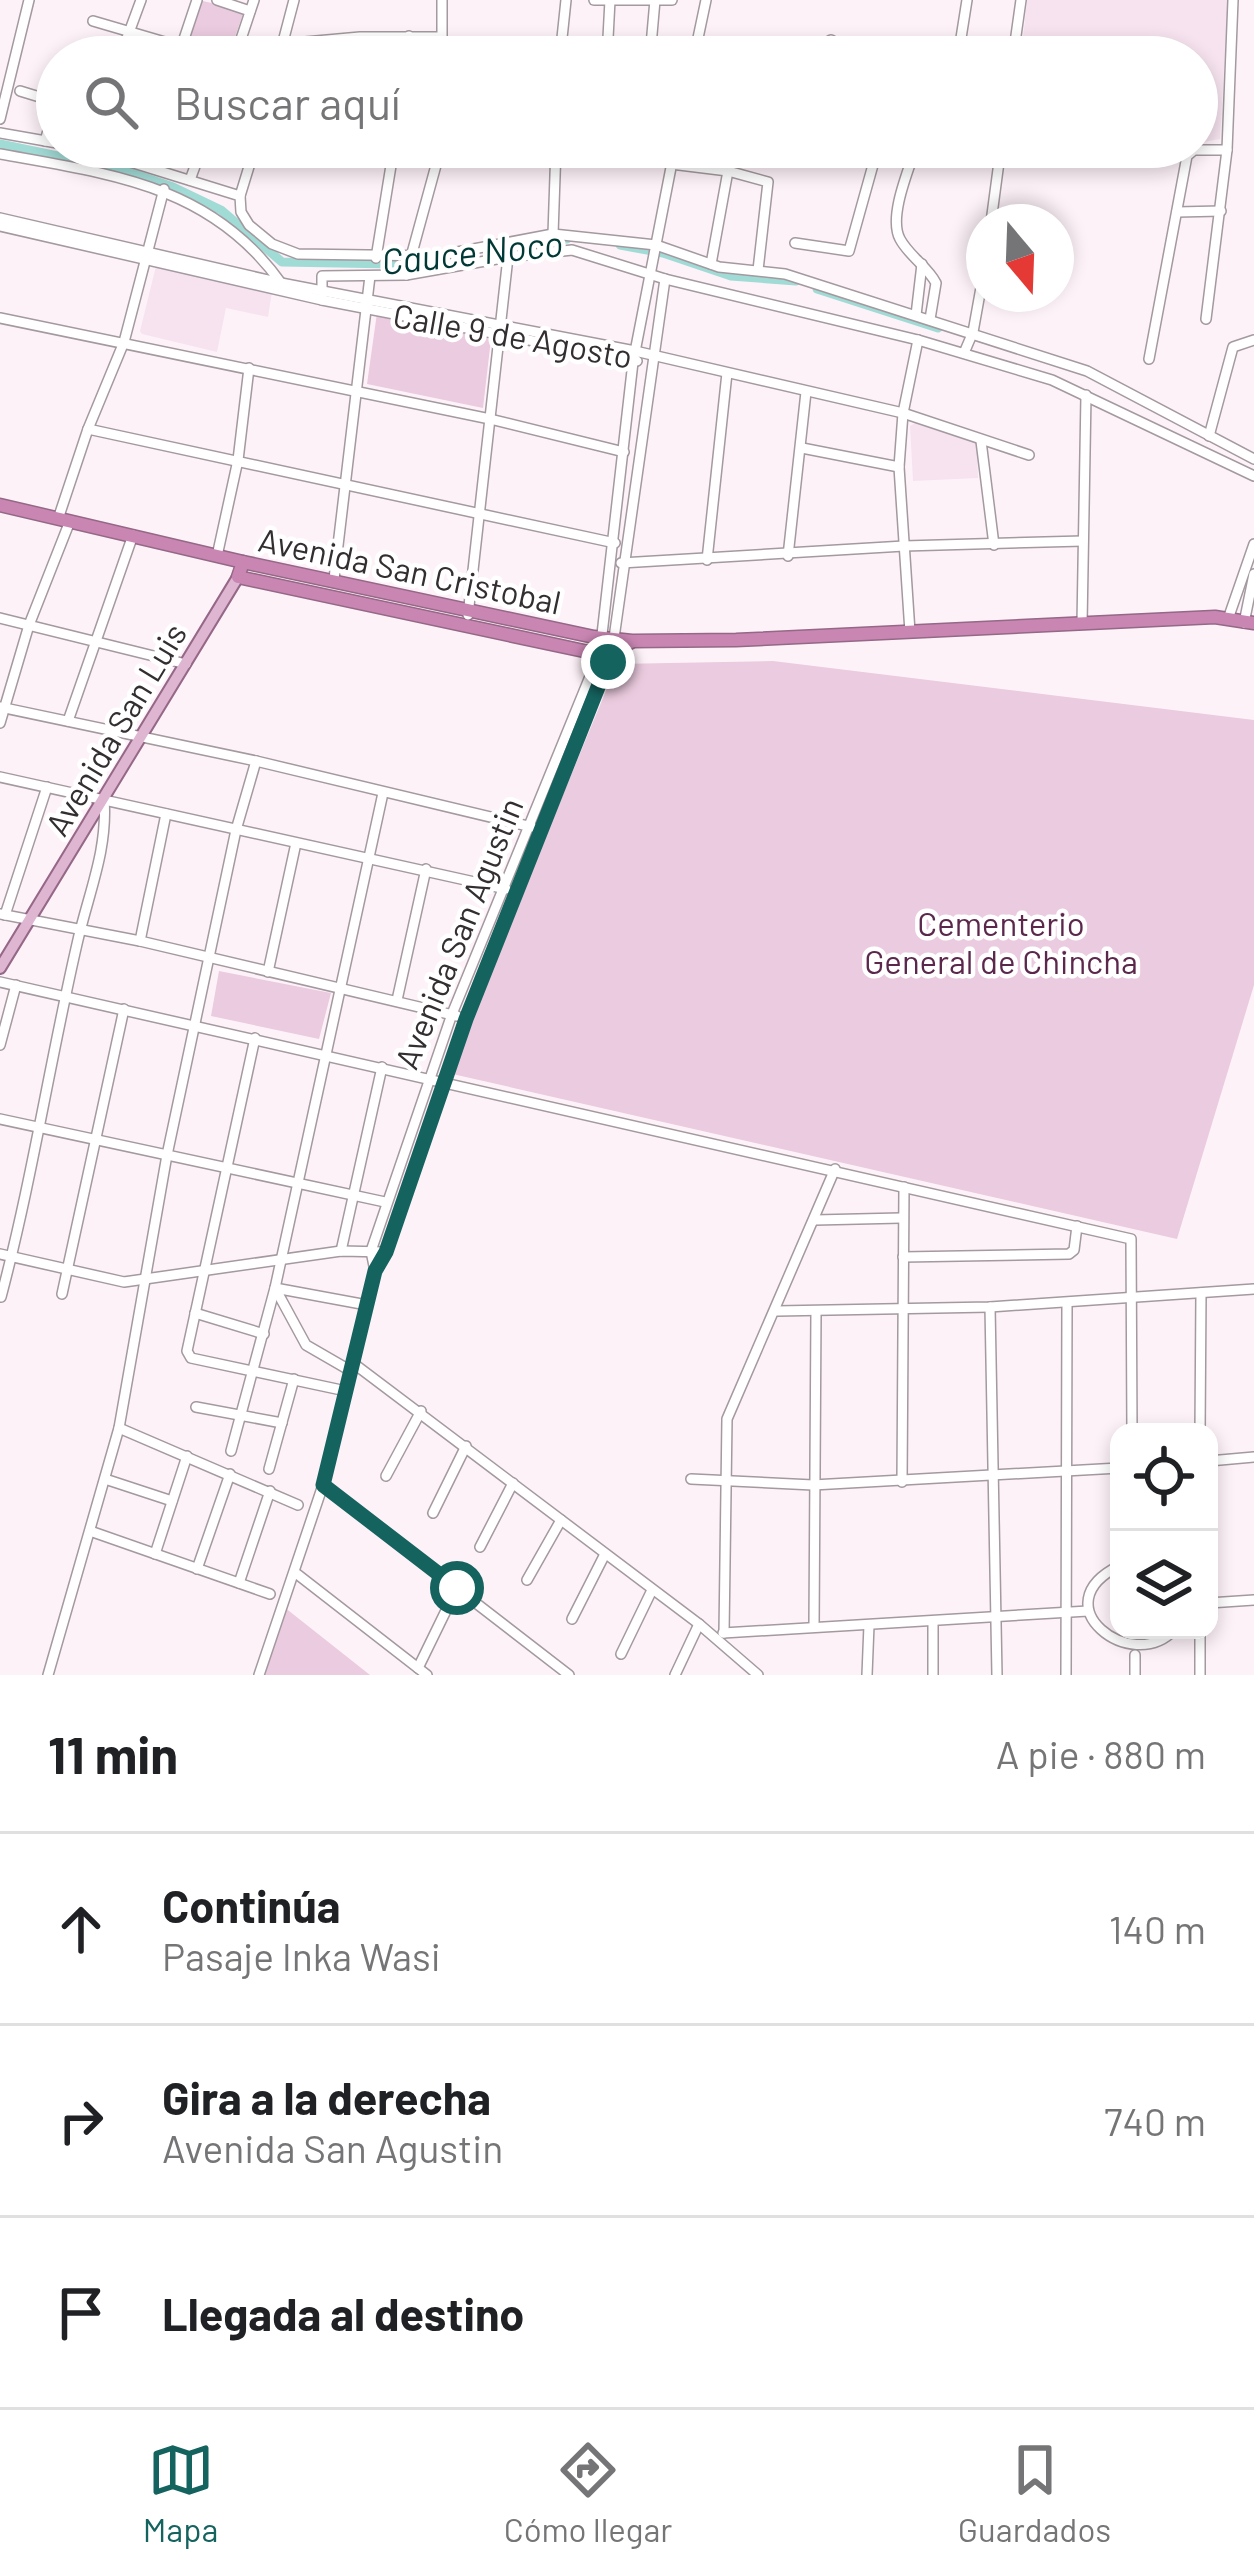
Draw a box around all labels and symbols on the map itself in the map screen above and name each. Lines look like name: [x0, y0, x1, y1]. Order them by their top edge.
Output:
north arrow: [966, 204, 1074, 312]
water label: Cauce Noco: [379, 220, 565, 282]
street label: Calle 9 de Agosto: [390, 294, 636, 376]
street label: Avenida San Cristobal: [255, 518, 565, 622]
street label: Avenida San Luis: [36, 616, 194, 842]
route end: [581, 635, 635, 689]
street label: Avenida San Agustin: [385, 792, 531, 1074]
park label: Cementerio General de Chincha: [864, 903, 1138, 981]
route start: [430, 1561, 484, 1615]

